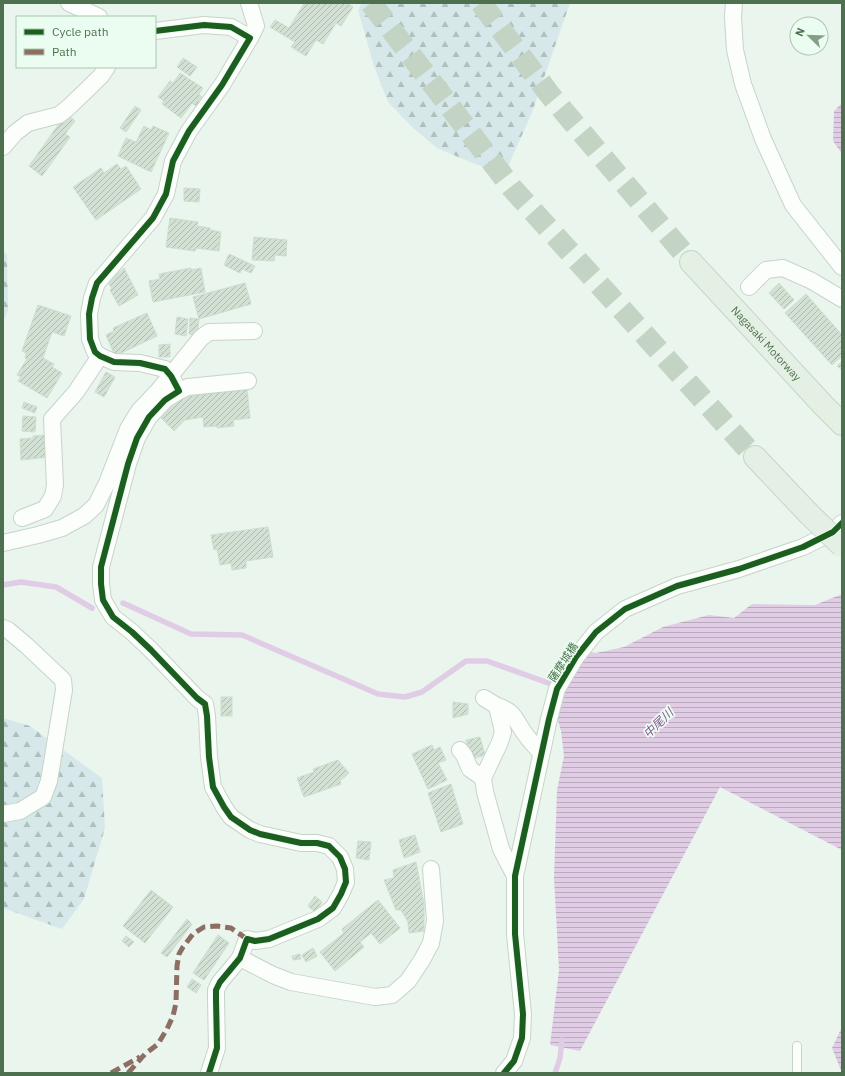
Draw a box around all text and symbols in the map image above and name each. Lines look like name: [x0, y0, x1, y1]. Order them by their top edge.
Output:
legend: [16, 16, 156, 68]
north arrow: [789, 16, 829, 56]
text: Cycle path: [52, 24, 109, 39]
text: N: [792, 26, 808, 38]
text: Path: [52, 44, 77, 59]
street label: Nagasaki Motorway: [728, 303, 805, 384]
street label: 薩摩城橋: [545, 640, 581, 684]
water label: 中尾川: [640, 704, 678, 741]

